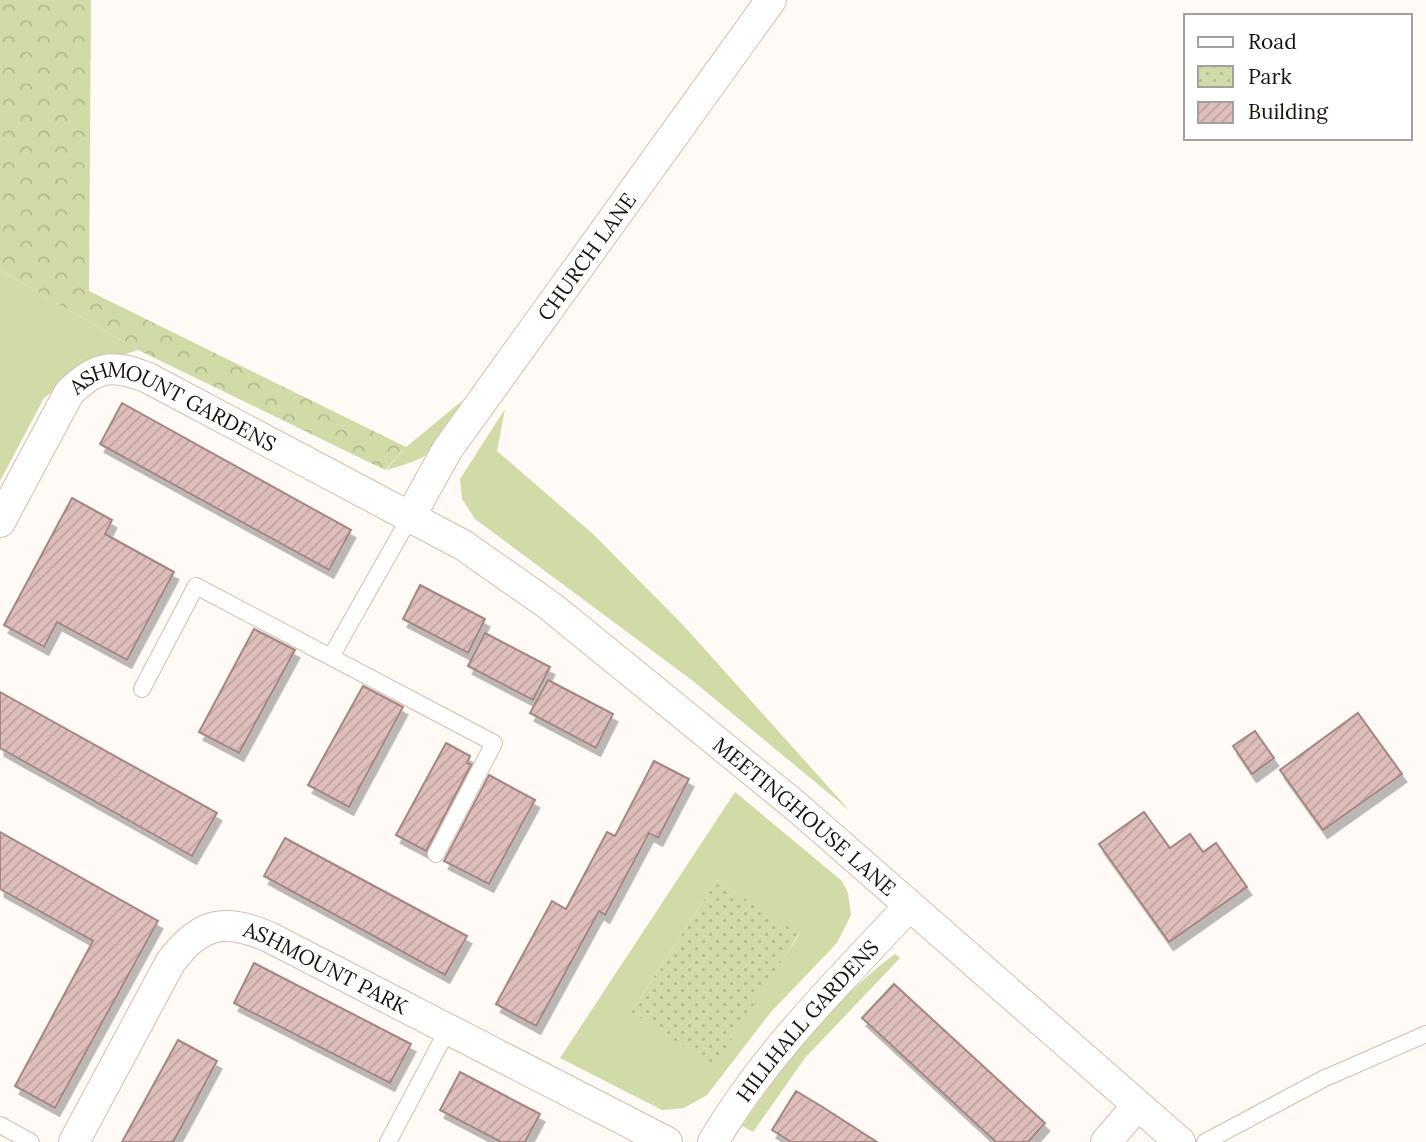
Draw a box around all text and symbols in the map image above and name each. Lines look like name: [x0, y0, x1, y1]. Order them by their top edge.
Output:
legend: [1184, 14, 1412, 140]
text: Road: [1248, 28, 1297, 55]
text: Park: [1248, 63, 1292, 90]
text: Building: [1248, 98, 1328, 125]
street label: CHURCH LANE: [531, 187, 642, 326]
street label: ASHMOUNT GARDENS: [62, 355, 281, 457]
street label: MEETINGHOUSE LANE: [708, 731, 902, 901]
street label: ASHMOUNT PARK: [239, 915, 413, 1020]
street label: HILLHALL GARDENS: [730, 934, 884, 1107]

